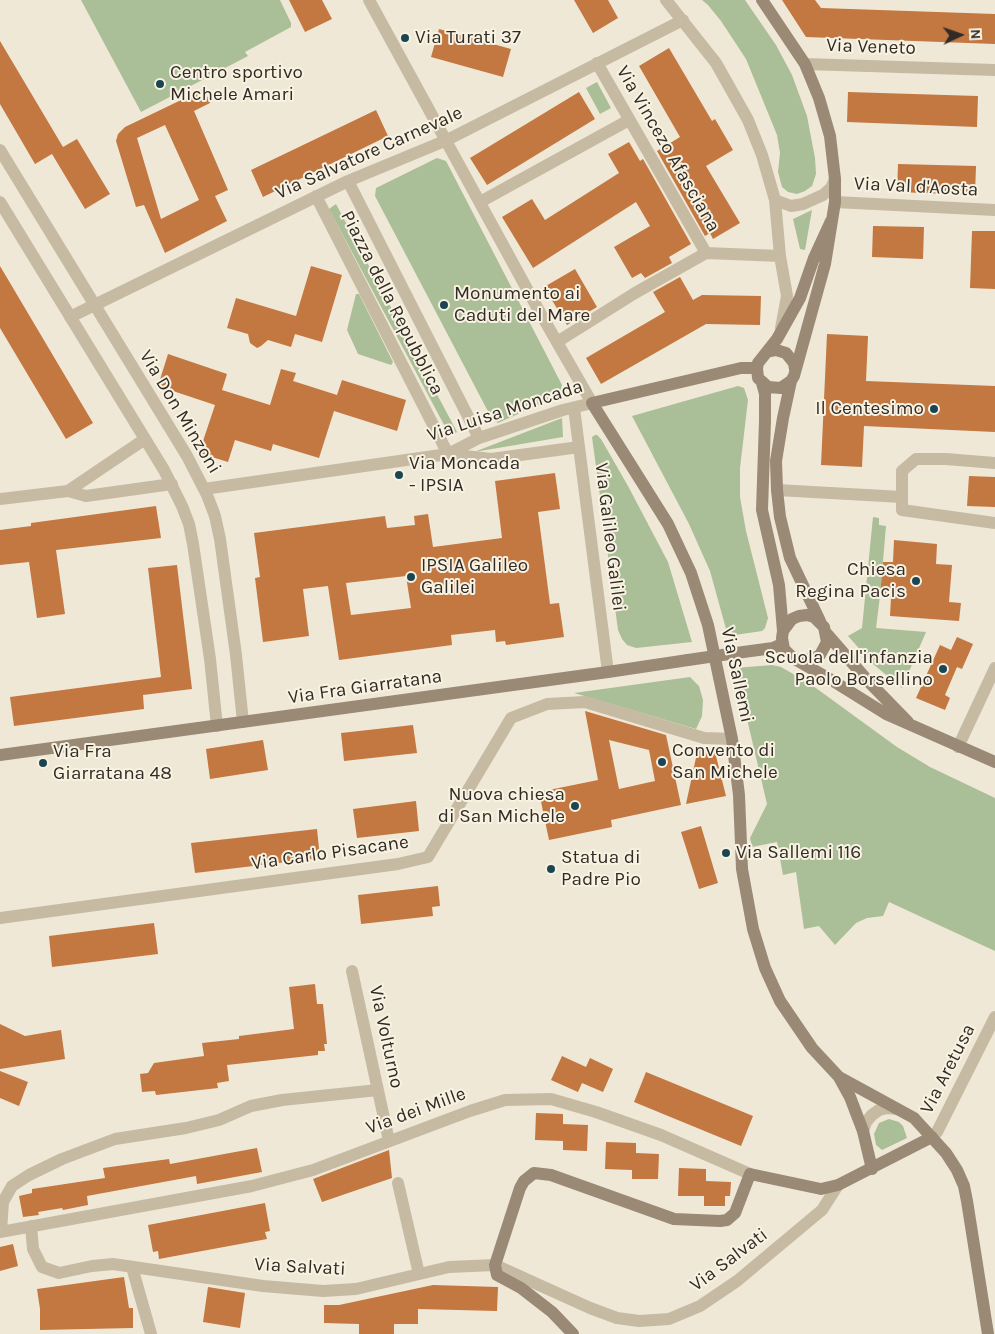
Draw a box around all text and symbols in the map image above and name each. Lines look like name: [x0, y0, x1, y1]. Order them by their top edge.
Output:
north arrow: [935, 10, 985, 60]
place label: Via Turati 37: [415, 27, 521, 49]
text: N: [967, 29, 984, 40]
marker: Via Turati 37: [399, 32, 411, 44]
street label: Via Veneto: [826, 34, 916, 60]
place label: Centro sportivo Michele Amari: [170, 62, 303, 106]
street label: Via Vincezo Afasciana: [611, 62, 725, 236]
marker: Centro sportivo Michele Amari: [154, 78, 166, 90]
street label: Via Salvatore Carnevale: [272, 101, 466, 205]
street label: Via Val d'Aosta: [853, 172, 979, 202]
street label: Piazza della Repubblica: [336, 207, 448, 399]
place label: Monumento ai Caduti del Mare: [454, 283, 590, 327]
marker: Monumento ai Caduti del Mare: [438, 299, 450, 311]
street label: Via Don Minzoni: [134, 346, 226, 478]
street label: Via Luisa Moncada: [424, 375, 586, 447]
place label: Il Centesimo: [815, 398, 924, 420]
marker: Il Centesimo: [928, 403, 940, 415]
place label: Via Moncada - IPSIA: [409, 453, 520, 497]
street label: Via Galileo Galilei: [590, 461, 630, 613]
marker: Via Moncada - IPSIA: [393, 469, 405, 481]
place label: IPSIA Galileo Galilei: [421, 555, 528, 599]
place label: Chiesa Regina Pacis: [795, 559, 906, 603]
marker: IPSIA Galileo Galilei: [405, 571, 417, 583]
marker: Chiesa Regina Pacis: [910, 575, 922, 587]
street label: Via Sallemi: [716, 625, 758, 725]
place label: Scuola dell'infanzia Paolo Borsellino: [765, 647, 933, 691]
marker: Scuola dell'infanzia Paolo Borsellino: [937, 663, 949, 675]
street label: Via Fra Giarratana: [287, 665, 443, 709]
place label: Convento di San Michele: [672, 740, 778, 784]
place label: Via Fra Giarratana 48: [53, 741, 172, 785]
marker: Convento di San Michele: [656, 756, 668, 768]
marker: Via Fra Giarratana 48: [37, 757, 49, 769]
place label: Nuova chiesa di San Michele: [438, 784, 565, 828]
marker: Nuova chiesa di San Michele: [569, 800, 581, 812]
street label: Via Carlo Pisacane: [250, 831, 410, 875]
place label: Via Sallemi 116: [736, 842, 861, 864]
place label: Statua di Padre Pio: [561, 847, 641, 891]
marker: Via Sallemi 116: [720, 847, 732, 859]
marker: Statua di Padre Pio: [545, 863, 557, 875]
street label: Via Volturno: [364, 984, 408, 1090]
street label: Via Aretusa: [916, 1020, 980, 1118]
street label: Via dei Mille: [363, 1082, 469, 1140]
street label: Via Salvati: [686, 1223, 772, 1297]
street label: Via Salvati: [254, 1253, 346, 1281]

